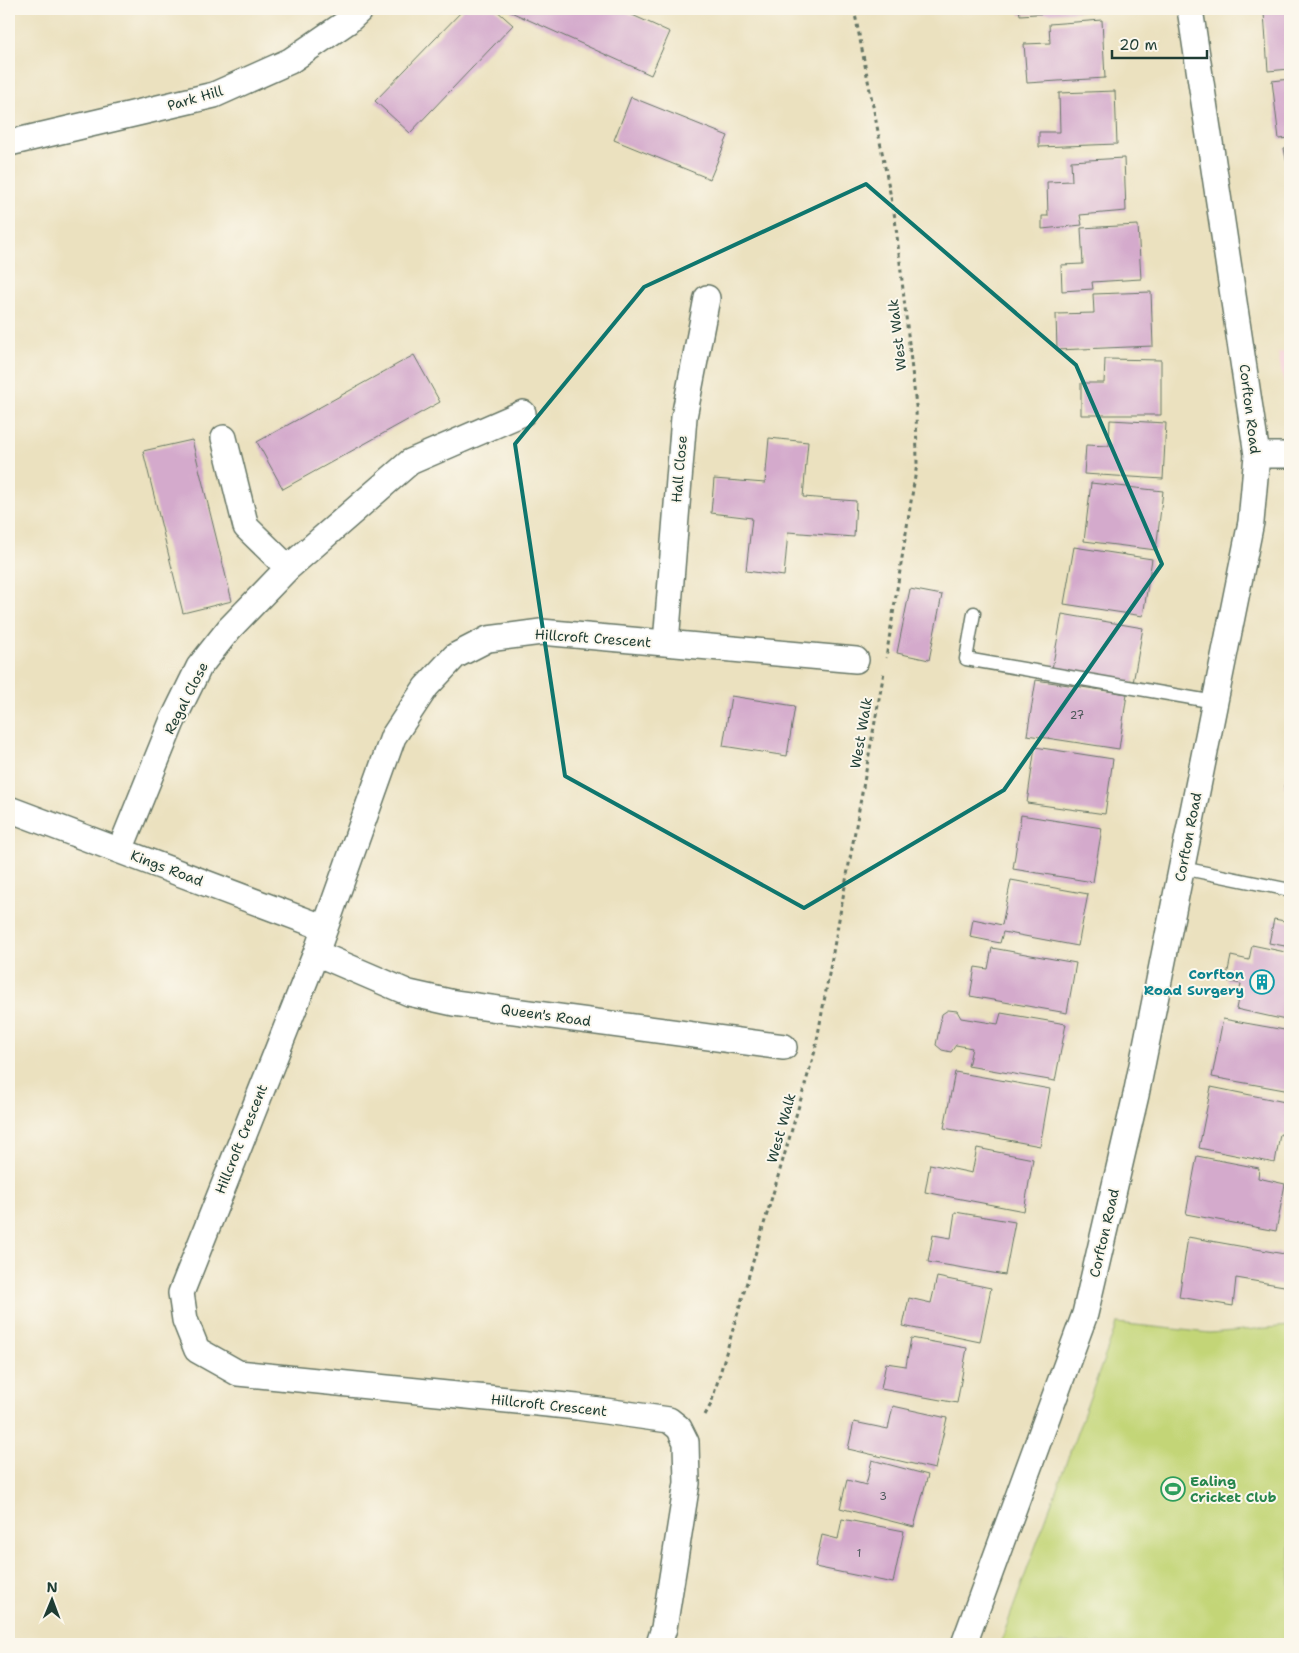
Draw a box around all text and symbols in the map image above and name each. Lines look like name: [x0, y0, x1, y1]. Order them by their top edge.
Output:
scale bar: [1112, 28, 1206, 60]
text: 20 m: [1119, 35, 1158, 55]
street label: Park Hill: [165, 81, 226, 115]
street label: West Walk: [884, 298, 910, 372]
street label: Corfton Road: [1236, 363, 1264, 455]
street label: Hall Close: [667, 435, 691, 503]
street label: Hillcroft Crescent: [534, 625, 652, 651]
street label: Regal Close: [160, 659, 212, 737]
street label: West Walk: [846, 696, 876, 770]
house number: 27: [1070, 708, 1085, 723]
street label: Corfton Road: [1171, 791, 1205, 883]
street label: Kings Road: [128, 846, 206, 890]
place label: Corfton Road Surgery: [1144, 965, 1244, 999]
building icon: Corfton Road Surgery: [1249, 969, 1275, 995]
street label: Queen's Road: [500, 1000, 592, 1030]
street label: Hillcroft Crescent: [211, 1082, 271, 1196]
street label: West Walk: [762, 1091, 800, 1165]
street label: Corfton Road: [1085, 1187, 1123, 1279]
street label: Hillcroft Crescent: [490, 1390, 608, 1420]
place label: Ealing Cricket Club: [1190, 1472, 1277, 1506]
sports icon: Ealing Cricket Club: [1160, 1476, 1186, 1502]
house number: 3: [879, 1489, 887, 1504]
house number: 1: [857, 1546, 861, 1561]
north arrow: [28, 1576, 78, 1626]
text: N: [47, 1578, 58, 1596]

